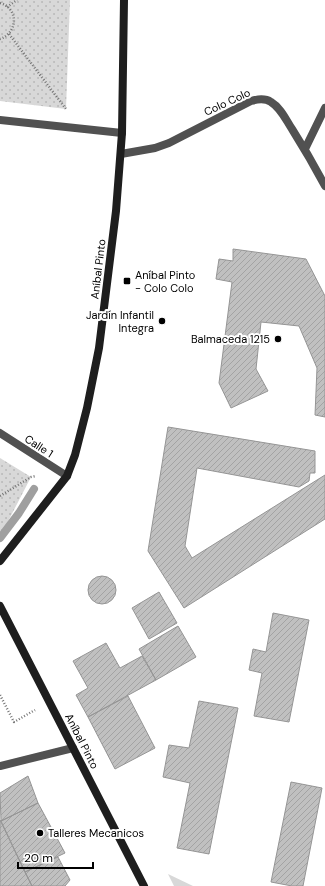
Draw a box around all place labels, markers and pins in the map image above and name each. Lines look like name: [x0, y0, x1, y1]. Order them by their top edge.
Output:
place label: Aníbal Pinto - Colo Colo: [135, 268, 195, 295]
marker: Aníbal Pinto - Colo Colo: [122, 276, 132, 286]
place label: Jardín Infantil Integra: [86, 308, 154, 335]
marker: Jardín Infantil Integra: [157, 316, 167, 326]
place label: Balmaceda 1215: [191, 332, 270, 346]
marker: Balmaceda 1215: [273, 334, 283, 344]
place label: Talleres Mecanicos: [48, 826, 144, 840]
marker: Talleres Mecanicos: [35, 828, 45, 838]

